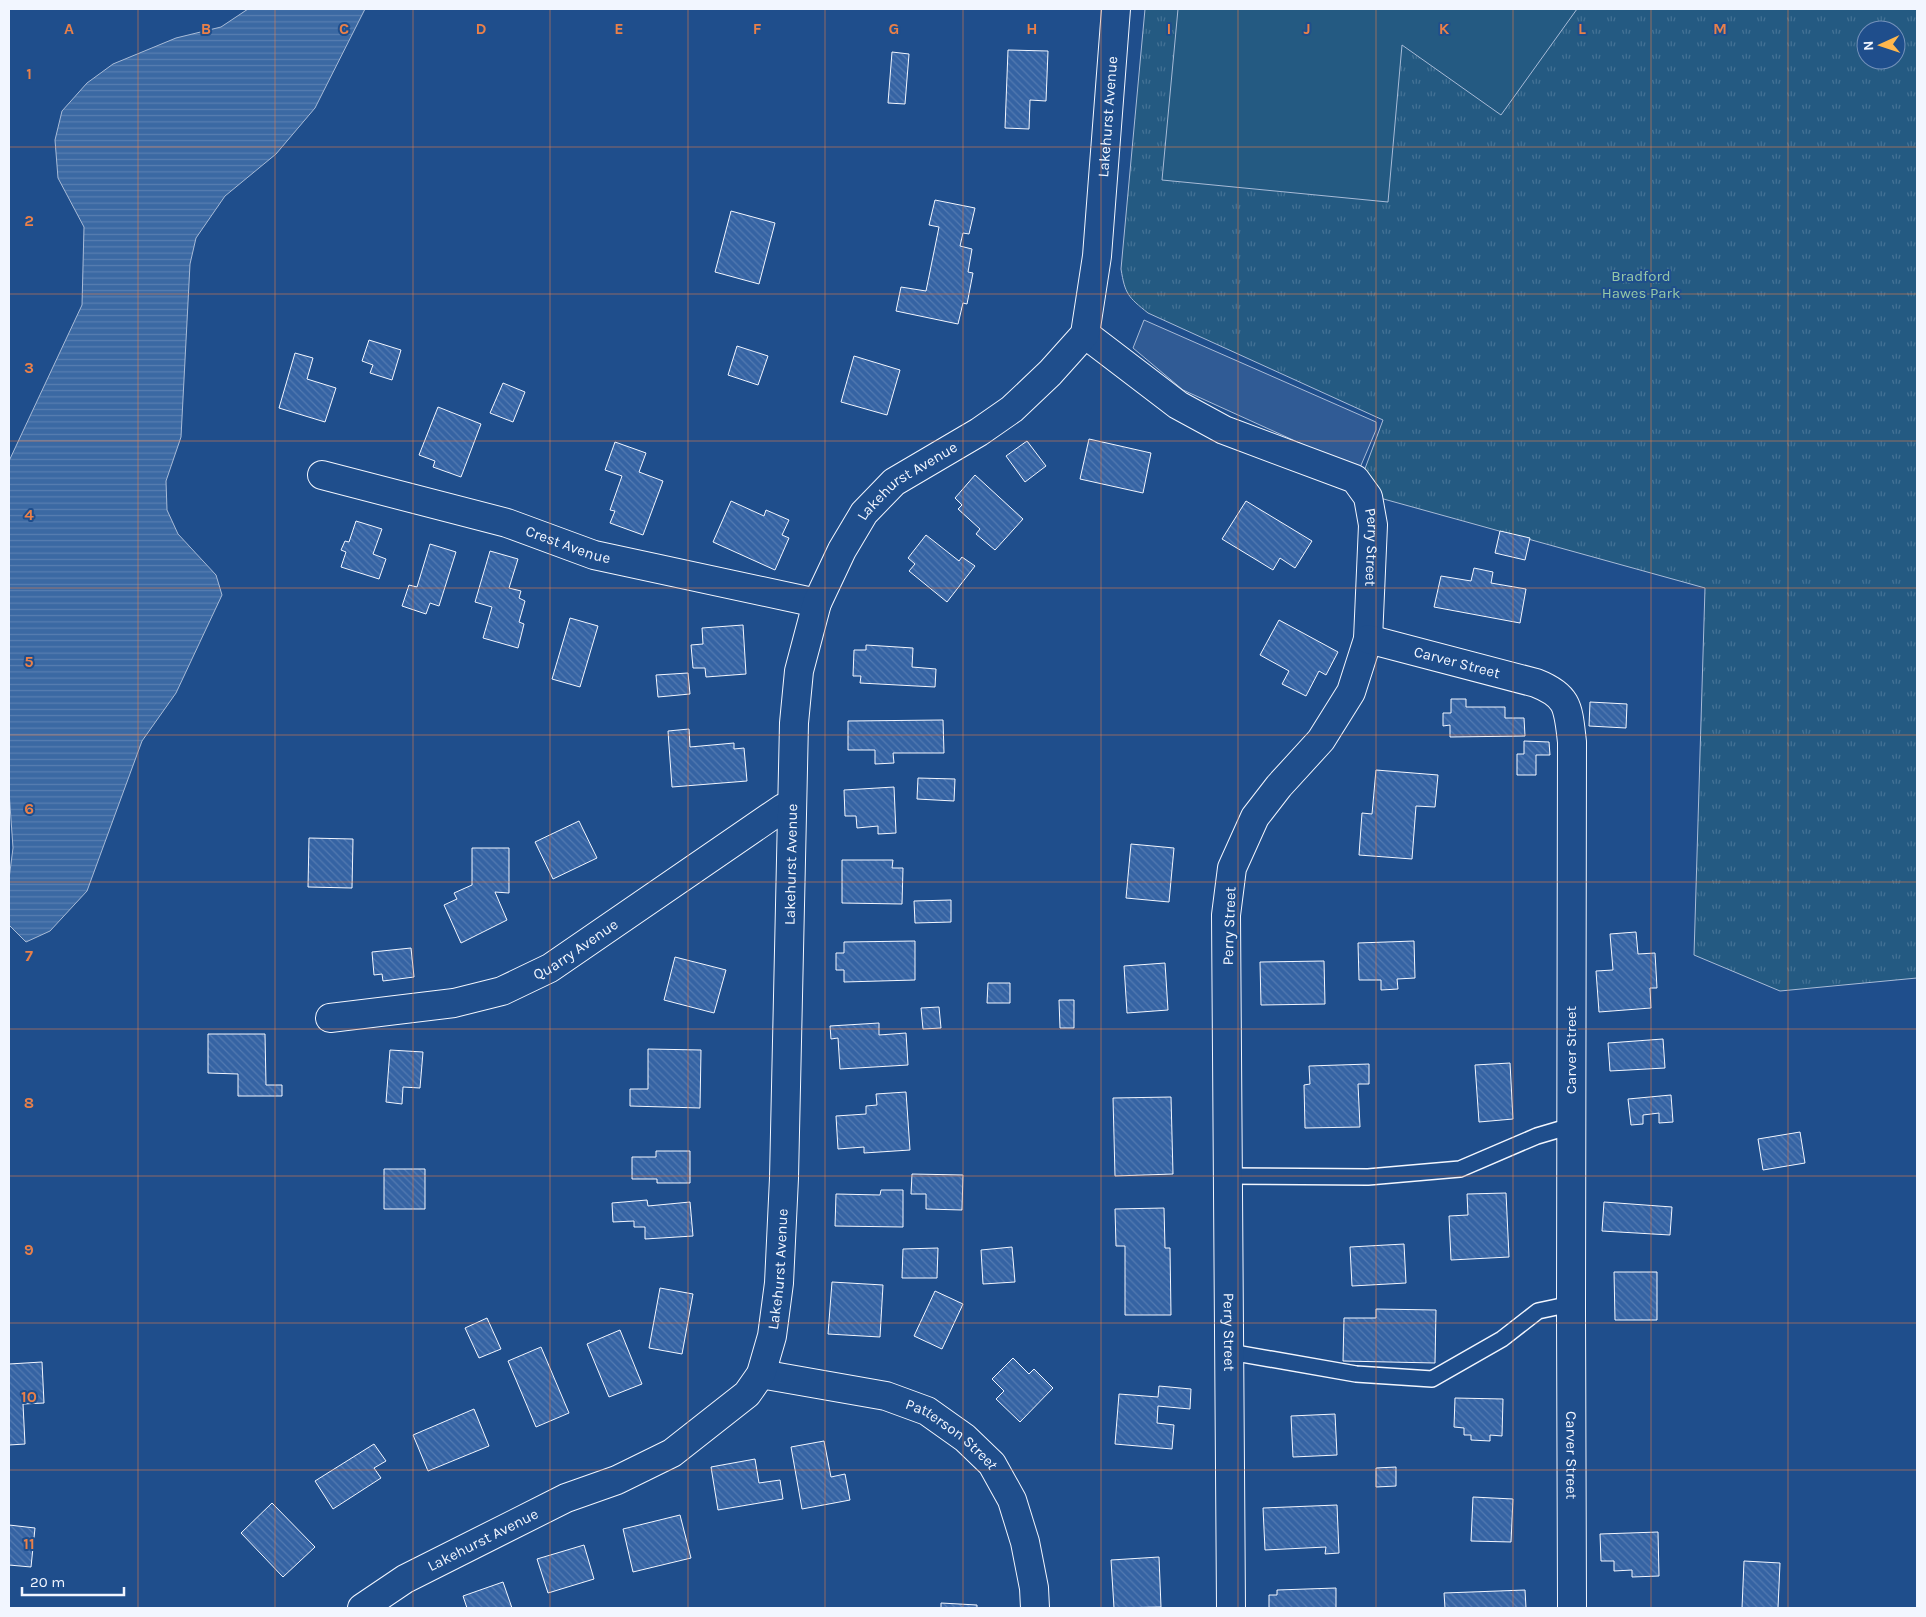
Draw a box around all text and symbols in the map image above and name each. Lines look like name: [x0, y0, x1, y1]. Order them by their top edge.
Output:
text: A: [64, 19, 74, 38]
text: B: [201, 19, 211, 38]
text: C: [339, 19, 349, 38]
text: D: [476, 19, 487, 38]
text: E: [614, 19, 624, 38]
text: F: [753, 19, 762, 38]
text: G: [889, 19, 899, 38]
text: H: [1026, 19, 1038, 38]
text: I: [1167, 19, 1171, 38]
text: J: [1303, 19, 1311, 38]
text: K: [1439, 19, 1450, 38]
text: L: [1578, 19, 1586, 38]
text: M: [1713, 19, 1727, 38]
north arrow: [1856, 20, 1906, 70]
text: N: [1860, 40, 1877, 51]
street label: Lakehurst Avenue: [1094, 56, 1121, 178]
text: 1: [26, 64, 32, 83]
text: 2: [24, 211, 34, 230]
park label: Bradford Hawes Park: [1602, 267, 1680, 302]
text: 3: [24, 358, 34, 377]
street label: Lakehurst Avenue: [853, 438, 961, 523]
text: 4: [24, 505, 34, 524]
street label: Perry Street: [1361, 506, 1382, 587]
street label: Crest Avenue: [523, 522, 612, 567]
street label: Carver Street: [1412, 642, 1502, 682]
text: 5: [24, 652, 34, 671]
text: 6: [24, 799, 34, 818]
street label: Lakehurst Avenue: [781, 804, 801, 925]
street label: Perry Street: [1219, 886, 1239, 966]
street label: Quarry Avenue: [530, 915, 621, 984]
text: 7: [25, 946, 33, 965]
street label: Carver Street: [1562, 1006, 1580, 1094]
text: 8: [24, 1093, 34, 1112]
street label: Lakehurst Avenue: [764, 1208, 792, 1331]
text: 9: [24, 1240, 34, 1259]
street label: Perry Street: [1220, 1293, 1238, 1372]
text: 10: [21, 1387, 37, 1406]
street label: Patterson Street: [903, 1395, 1002, 1473]
street label: Carver Street: [1562, 1411, 1581, 1500]
street label: Lakehurst Avenue: [425, 1504, 541, 1575]
text: 11: [23, 1534, 35, 1553]
scale bar: [22, 1564, 125, 1596]
text: 20 m: [30, 1573, 65, 1591]

